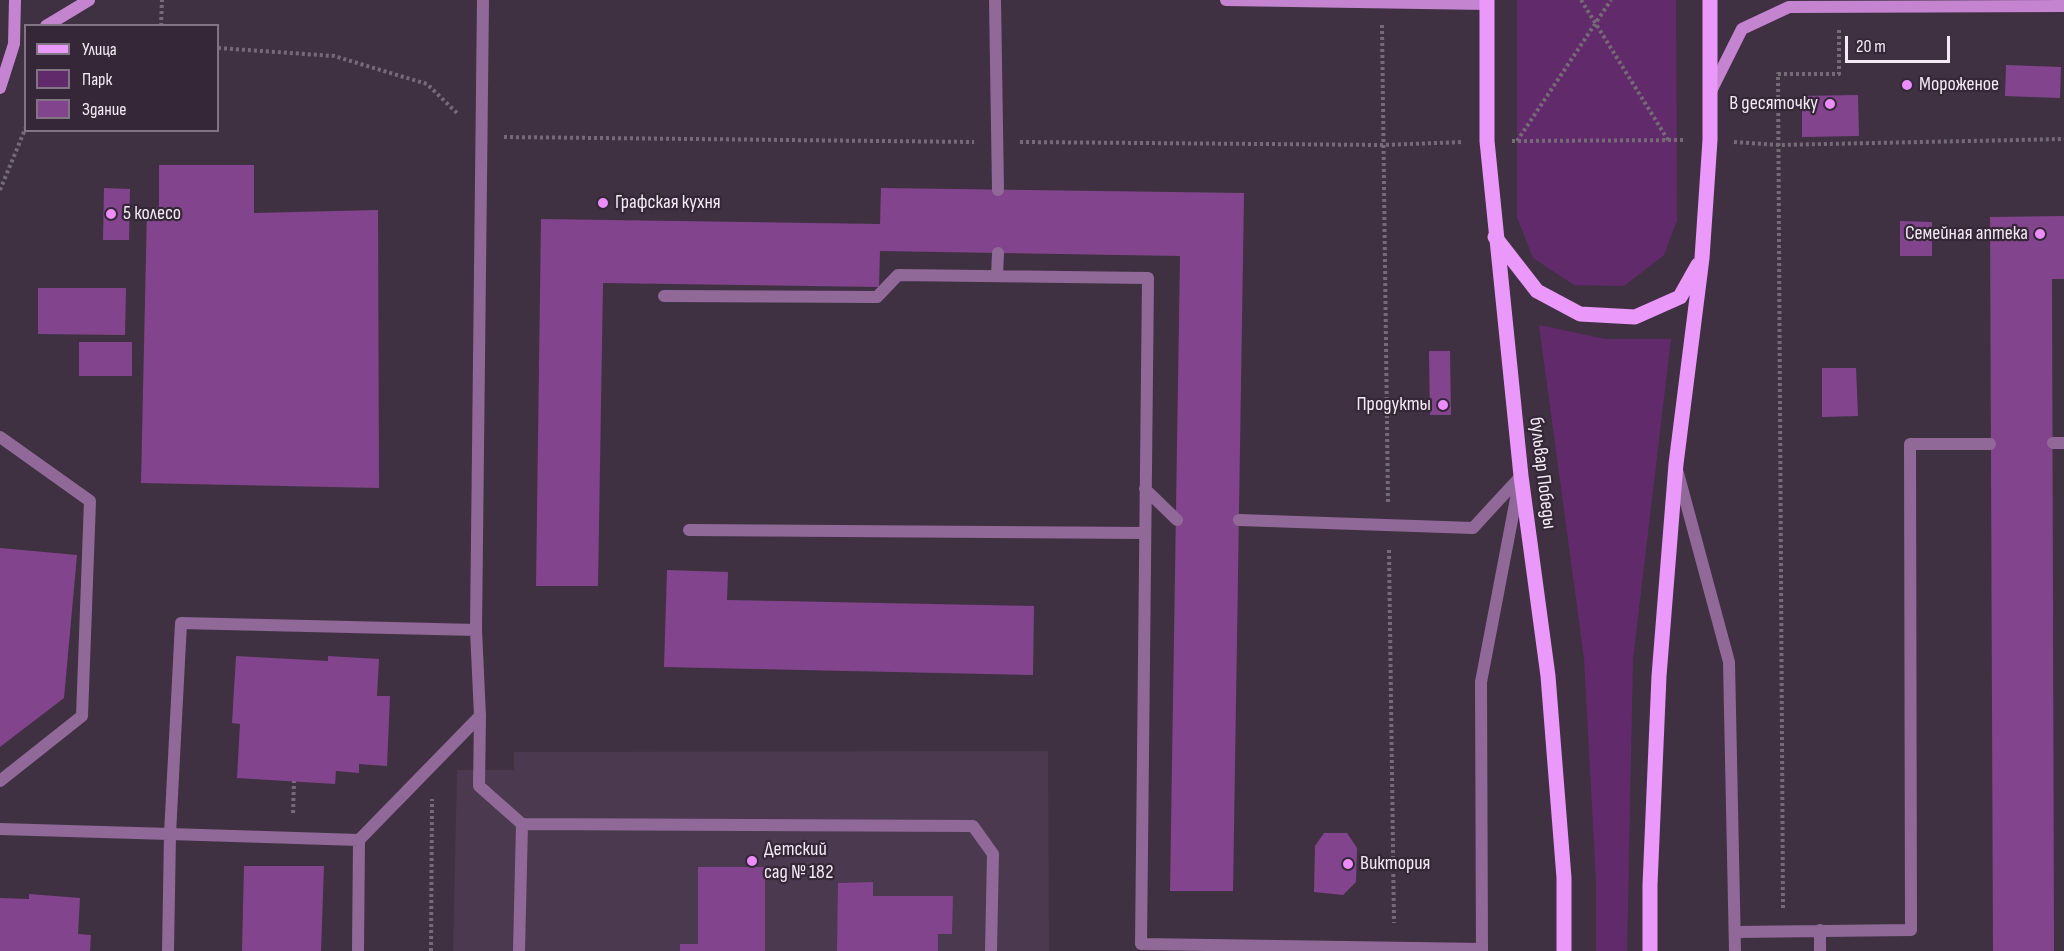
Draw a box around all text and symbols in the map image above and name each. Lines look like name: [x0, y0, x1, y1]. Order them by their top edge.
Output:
legend: [24, 24, 219, 132]
scale bar: [1848, 24, 1953, 62]
text: 20 m: [1856, 36, 1886, 57]
text: Улица: [82, 39, 117, 60]
text: Парк: [82, 69, 112, 90]
place label: Мороженое: [1919, 73, 1999, 97]
marker: Мороженое: [1900, 78, 1914, 92]
place label: В десяточку: [1729, 92, 1818, 116]
marker: В десяточку: [1823, 97, 1837, 111]
text: Здание: [82, 99, 127, 120]
place label: Графская кухня: [615, 191, 721, 215]
marker: Графская кухня: [596, 196, 610, 210]
place label: 5 колесо: [123, 202, 181, 226]
marker: 5 колесо: [104, 207, 118, 221]
place label: Семейная аптека: [1905, 222, 2028, 246]
marker: Семейная аптека: [2033, 227, 2047, 241]
place label: Продукты: [1356, 393, 1431, 417]
marker: Продукты: [1436, 398, 1450, 412]
street label: бульвар Победы: [1523, 416, 1561, 530]
place label: Детский сад № 182: [764, 838, 833, 885]
place label: Виктория: [1360, 852, 1430, 876]
marker: Детский сад № 182: [745, 854, 759, 868]
marker: Виктория: [1341, 857, 1355, 871]

